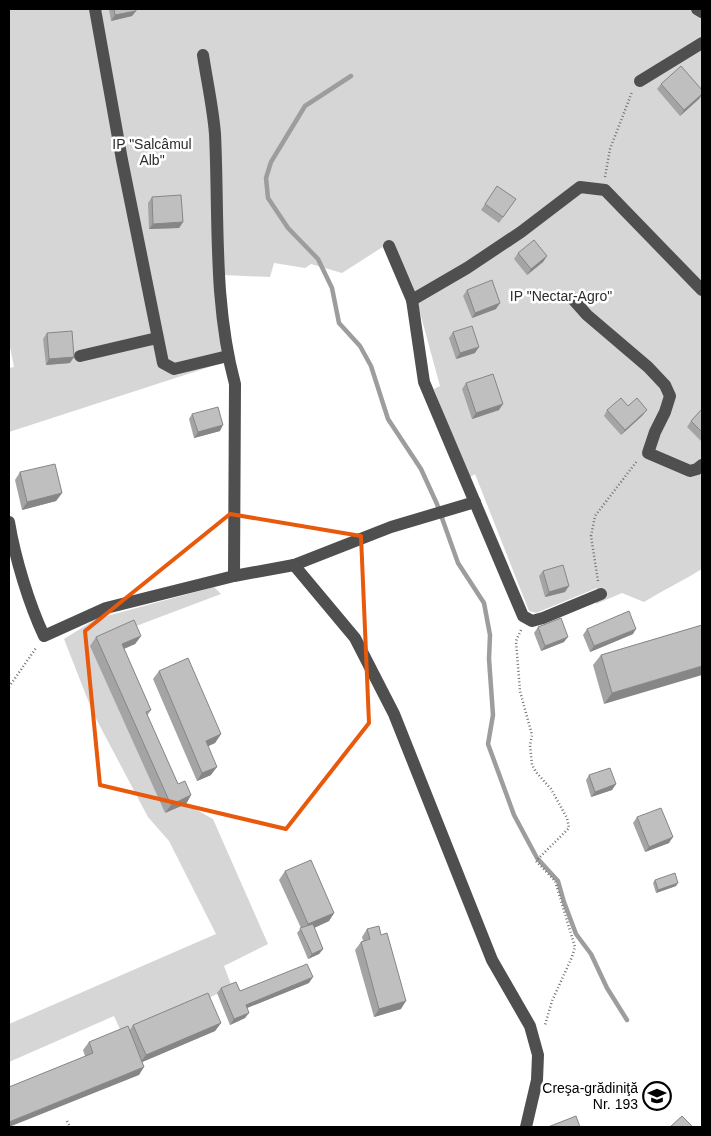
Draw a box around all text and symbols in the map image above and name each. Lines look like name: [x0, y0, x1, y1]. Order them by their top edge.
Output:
park label: IP "Salcâmul Alb": [112, 136, 192, 168]
park label: IP "Nectar-Agro": [510, 288, 612, 304]
place label: Creşa-grădiniţă Nr. 193: [542, 1080, 638, 1112]
school or university icon: Creşa-grădiniţă Nr. 193: [642, 1081, 672, 1111]

